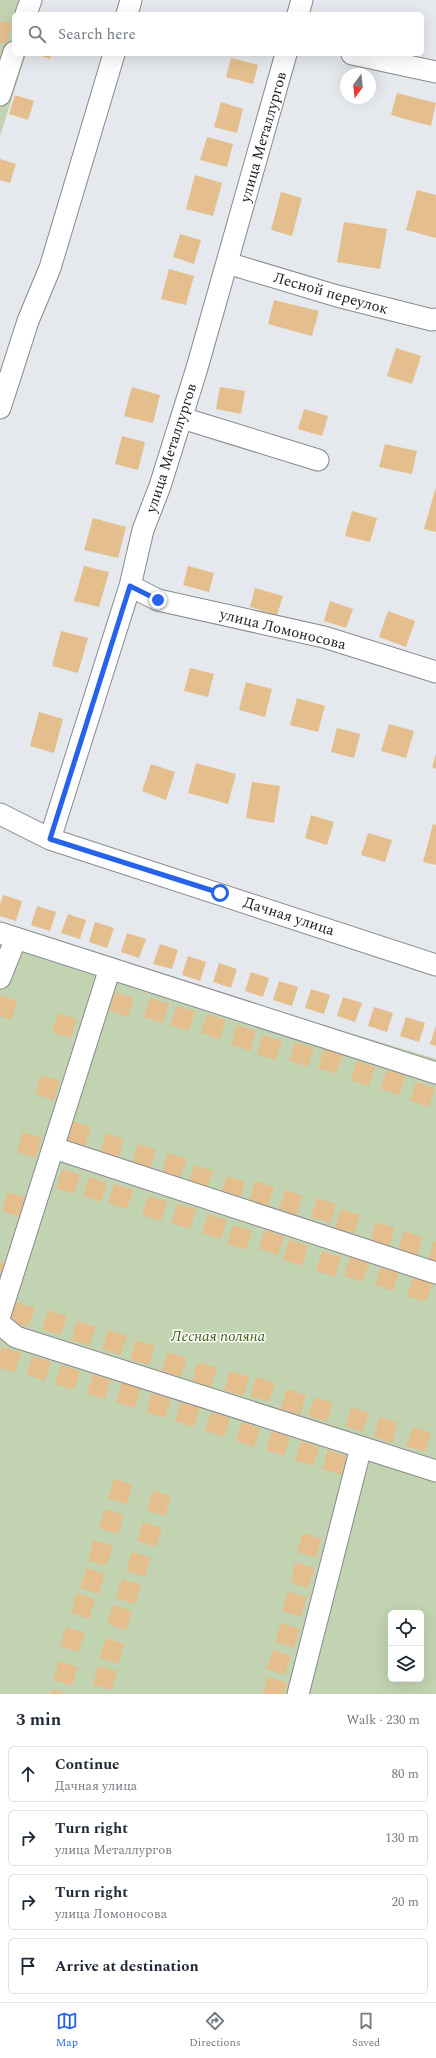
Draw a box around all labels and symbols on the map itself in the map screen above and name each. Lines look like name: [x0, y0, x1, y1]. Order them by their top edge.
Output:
north arrow: [340, 68, 376, 104]
street label: улица Металлургов: [234, 69, 293, 206]
street label: Лесной переулок: [271, 266, 391, 321]
street label: улица Металлургов: [139, 380, 203, 517]
route end: [149, 591, 167, 609]
street label: улица Ломоносова: [216, 602, 349, 656]
route start: [211, 884, 229, 902]
street label: Дачная улица: [240, 891, 338, 942]
park label: Лесная поляна: [170, 1325, 265, 1348]

